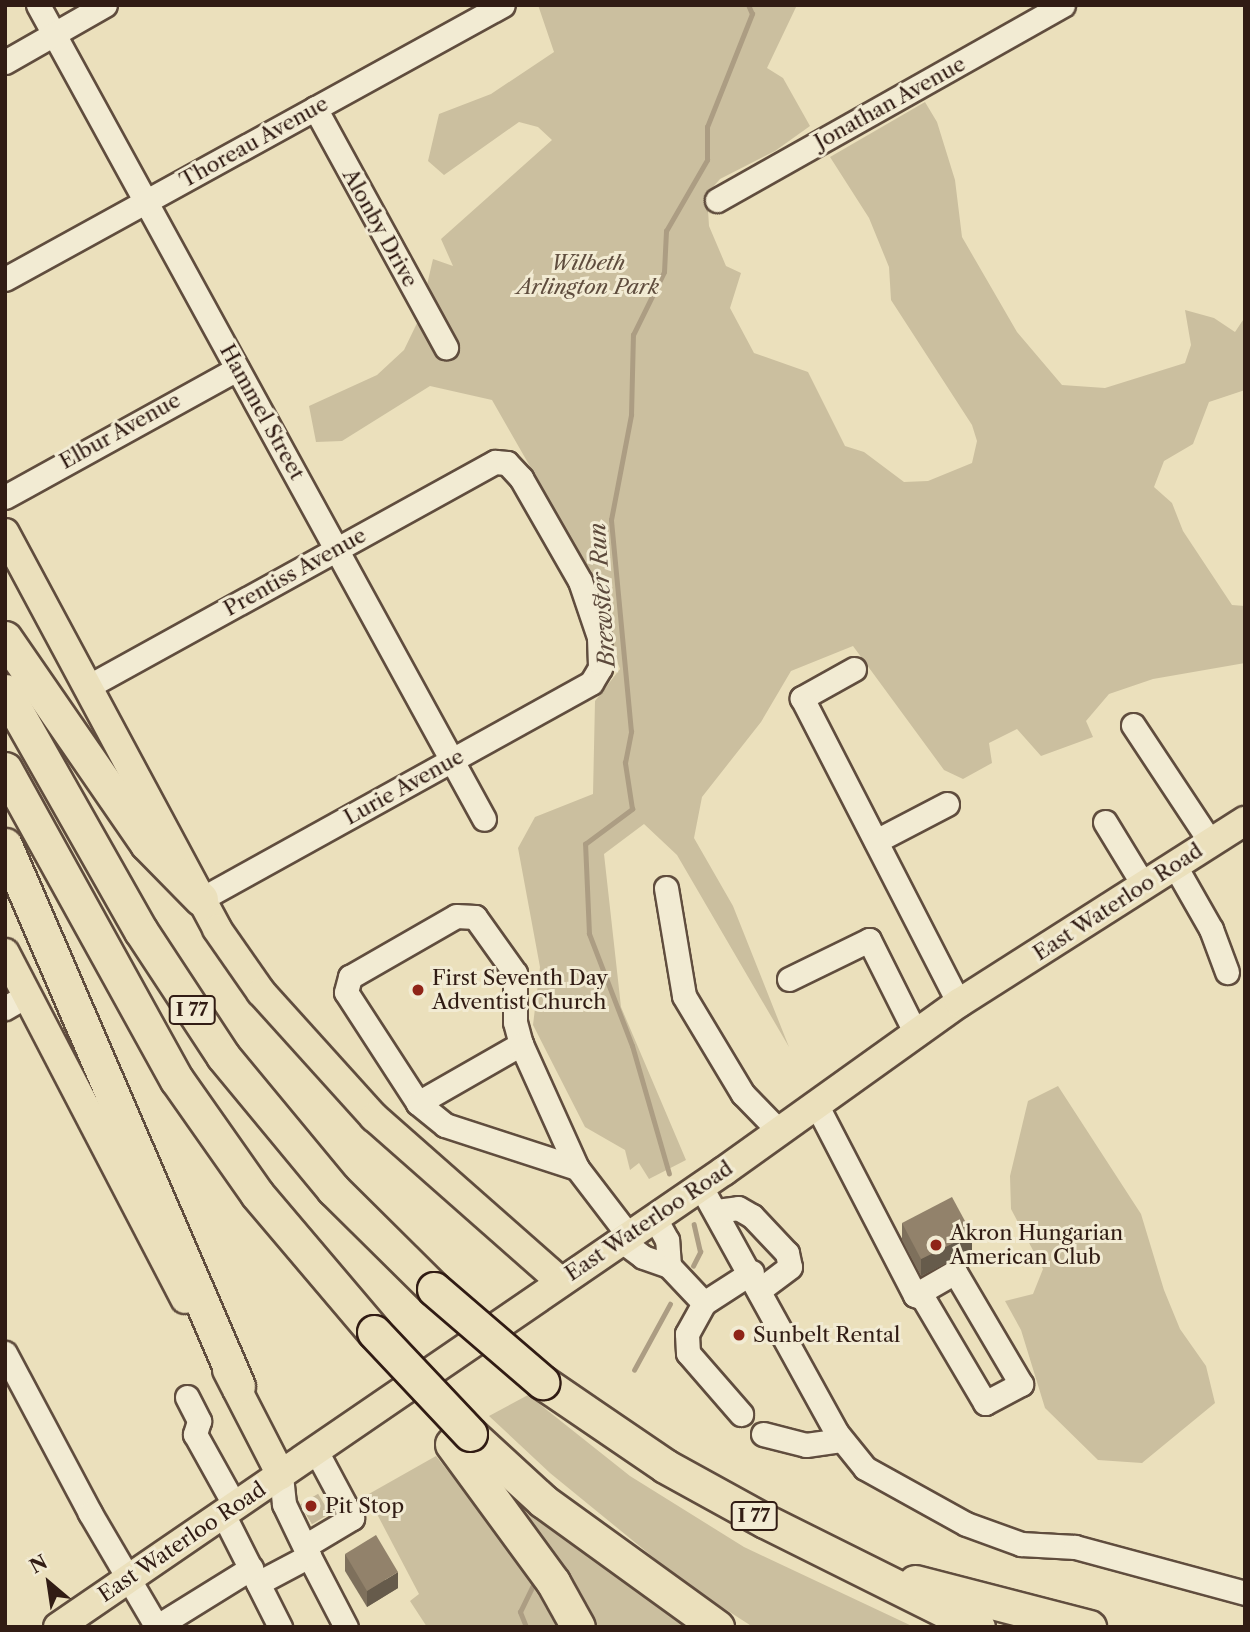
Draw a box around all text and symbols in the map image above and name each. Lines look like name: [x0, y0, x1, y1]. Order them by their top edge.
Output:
street label: Jonathan Avenue: [810, 51, 970, 155]
street label: Thoreau Avenue: [175, 91, 333, 193]
street label: Alonby Drive: [337, 164, 423, 292]
park label: Wilbeth Arlington Park: [517, 250, 659, 300]
street label: Hammel Street: [214, 340, 310, 484]
street label: Elbur Avenue: [55, 387, 185, 475]
street label: Prentiss Avenue: [219, 522, 371, 622]
water label: Brewster Run: [583, 522, 621, 668]
street label: Lurie Avenue: [339, 744, 469, 830]
street label: East Waterloo Road: [1028, 838, 1208, 966]
place label: First Seventh Day Adventist Church: [432, 965, 608, 1015]
marker: First Seventh Day Adventist Church: [410, 982, 426, 998]
road number: I 77: [168, 994, 216, 1026]
street label: East Waterloo Road: [560, 1155, 738, 1287]
place label: Akron Hungarian American Club: [950, 1220, 1123, 1270]
marker: Akron Hungarian American Club: [928, 1237, 944, 1253]
place label: Sunbelt Rental: [753, 1322, 900, 1348]
marker: Sunbelt Rental: [731, 1327, 747, 1343]
street label: East Waterloo Road: [93, 1476, 271, 1608]
place label: Pit Stop: [325, 1493, 404, 1519]
marker: Pit Stop: [303, 1498, 319, 1514]
road number: I 77: [730, 1500, 778, 1532]
north arrow: [14, 1548, 84, 1618]
text: N: [26, 1550, 51, 1578]

